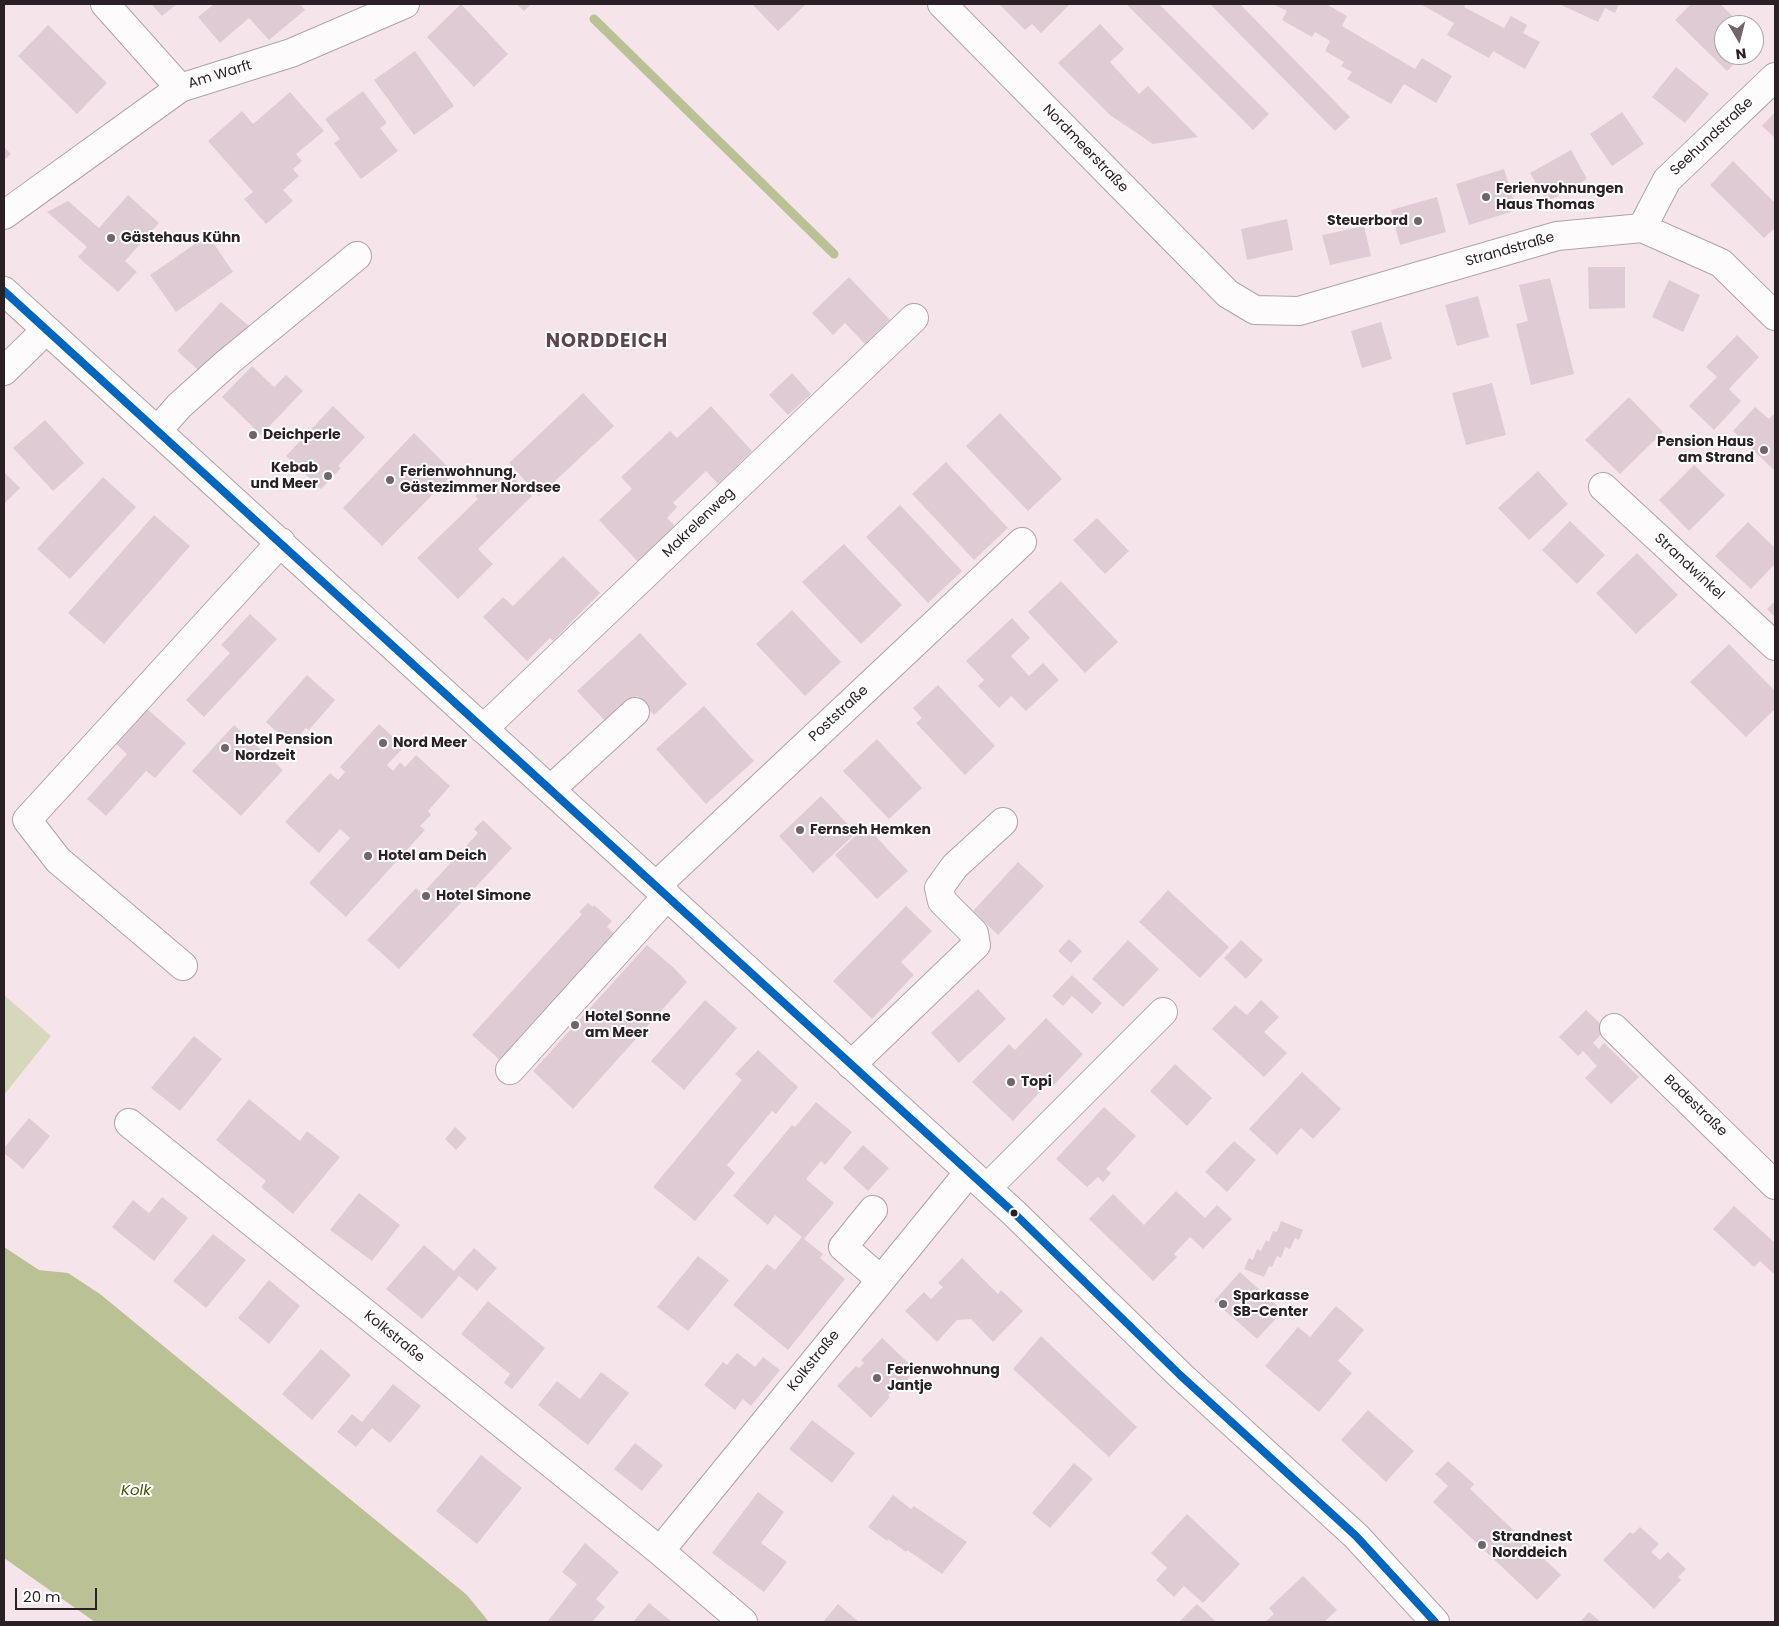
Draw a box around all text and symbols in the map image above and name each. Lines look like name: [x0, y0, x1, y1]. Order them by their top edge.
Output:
north arrow: [1714, 15, 1764, 65]
text: N: [1734, 43, 1748, 64]
street label: Am Warft: [186, 57, 254, 93]
street label: Seehundstraße: [1667, 94, 1757, 180]
street label: Nordmeerstraße: [1039, 102, 1131, 196]
place label: Ferienvohnungen Haus Thomas: [1496, 181, 1623, 213]
marker: Ferienvohnungen Haus Thomas: [1480, 191, 1492, 203]
place label: Steuerbord: [1327, 213, 1408, 229]
marker: Steuerbord: [1412, 215, 1424, 227]
street label: Strandstraße: [1464, 229, 1556, 271]
place label: Gästehaus Kühn: [121, 230, 241, 246]
marker: Gästehaus Kühn: [105, 232, 117, 244]
district label: NORDDEICH: [545, 331, 669, 353]
place label: Deichperle: [263, 427, 341, 443]
marker: Deichperle: [247, 429, 259, 441]
place label: Pension Haus am Strand: [1657, 434, 1754, 467]
marker: Pension Haus am Strand: [1758, 444, 1770, 456]
place label: Kebab und Meer: [251, 460, 318, 492]
place label: Ferienwohnung, Gästezimmer Nordsee: [400, 464, 561, 497]
marker: Kebab und Meer: [322, 470, 334, 482]
marker: Ferienwohnung, Gästezimmer Nordsee: [384, 474, 396, 486]
street label: Makrelenweg: [660, 485, 738, 561]
street label: Strandwinkel: [1650, 530, 1728, 604]
street label: Poststraße: [806, 682, 872, 746]
place label: Hotel Pension Nordzeit: [235, 732, 333, 764]
place label: Nord Meer: [393, 735, 467, 751]
marker: Nord Meer: [377, 737, 389, 749]
marker: Hotel Pension Nordzeit: [219, 742, 231, 754]
place label: Fernseh Hemken: [810, 822, 931, 838]
marker: Fernseh Hemken: [794, 824, 806, 836]
place label: Hotel am Deich: [378, 848, 487, 864]
marker: Hotel am Deich: [362, 850, 374, 862]
place label: Hotel Simone: [436, 888, 531, 904]
marker: Hotel Simone: [420, 890, 432, 902]
place label: Hotel Sonne am Meer: [585, 1009, 671, 1042]
marker: Hotel Sonne am Meer: [569, 1019, 581, 1031]
street label: Badestraße: [1660, 1072, 1730, 1140]
place label: Topi: [1021, 1074, 1052, 1090]
marker: Topi: [1005, 1076, 1017, 1088]
unlabelled marker: [1009, 1208, 1019, 1218]
place label: Sparkasse SB-Center: [1233, 1288, 1309, 1320]
marker: Sparkasse SB-Center: [1217, 1298, 1229, 1310]
street label: Kolkstraße: [360, 1307, 428, 1367]
street label: Kolkstraße: [784, 1327, 844, 1395]
place label: Ferienwohnung Jantje: [887, 1362, 1000, 1394]
marker: Ferienwohnung Jantje: [871, 1372, 883, 1384]
water label: Kolk: [121, 1482, 151, 1500]
place label: Strandnest Norddeich: [1492, 1529, 1572, 1561]
marker: Strandnest Norddeich: [1476, 1539, 1488, 1551]
scale bar: [18, 1578, 100, 1610]
text: 20 m: [23, 1586, 61, 1607]

